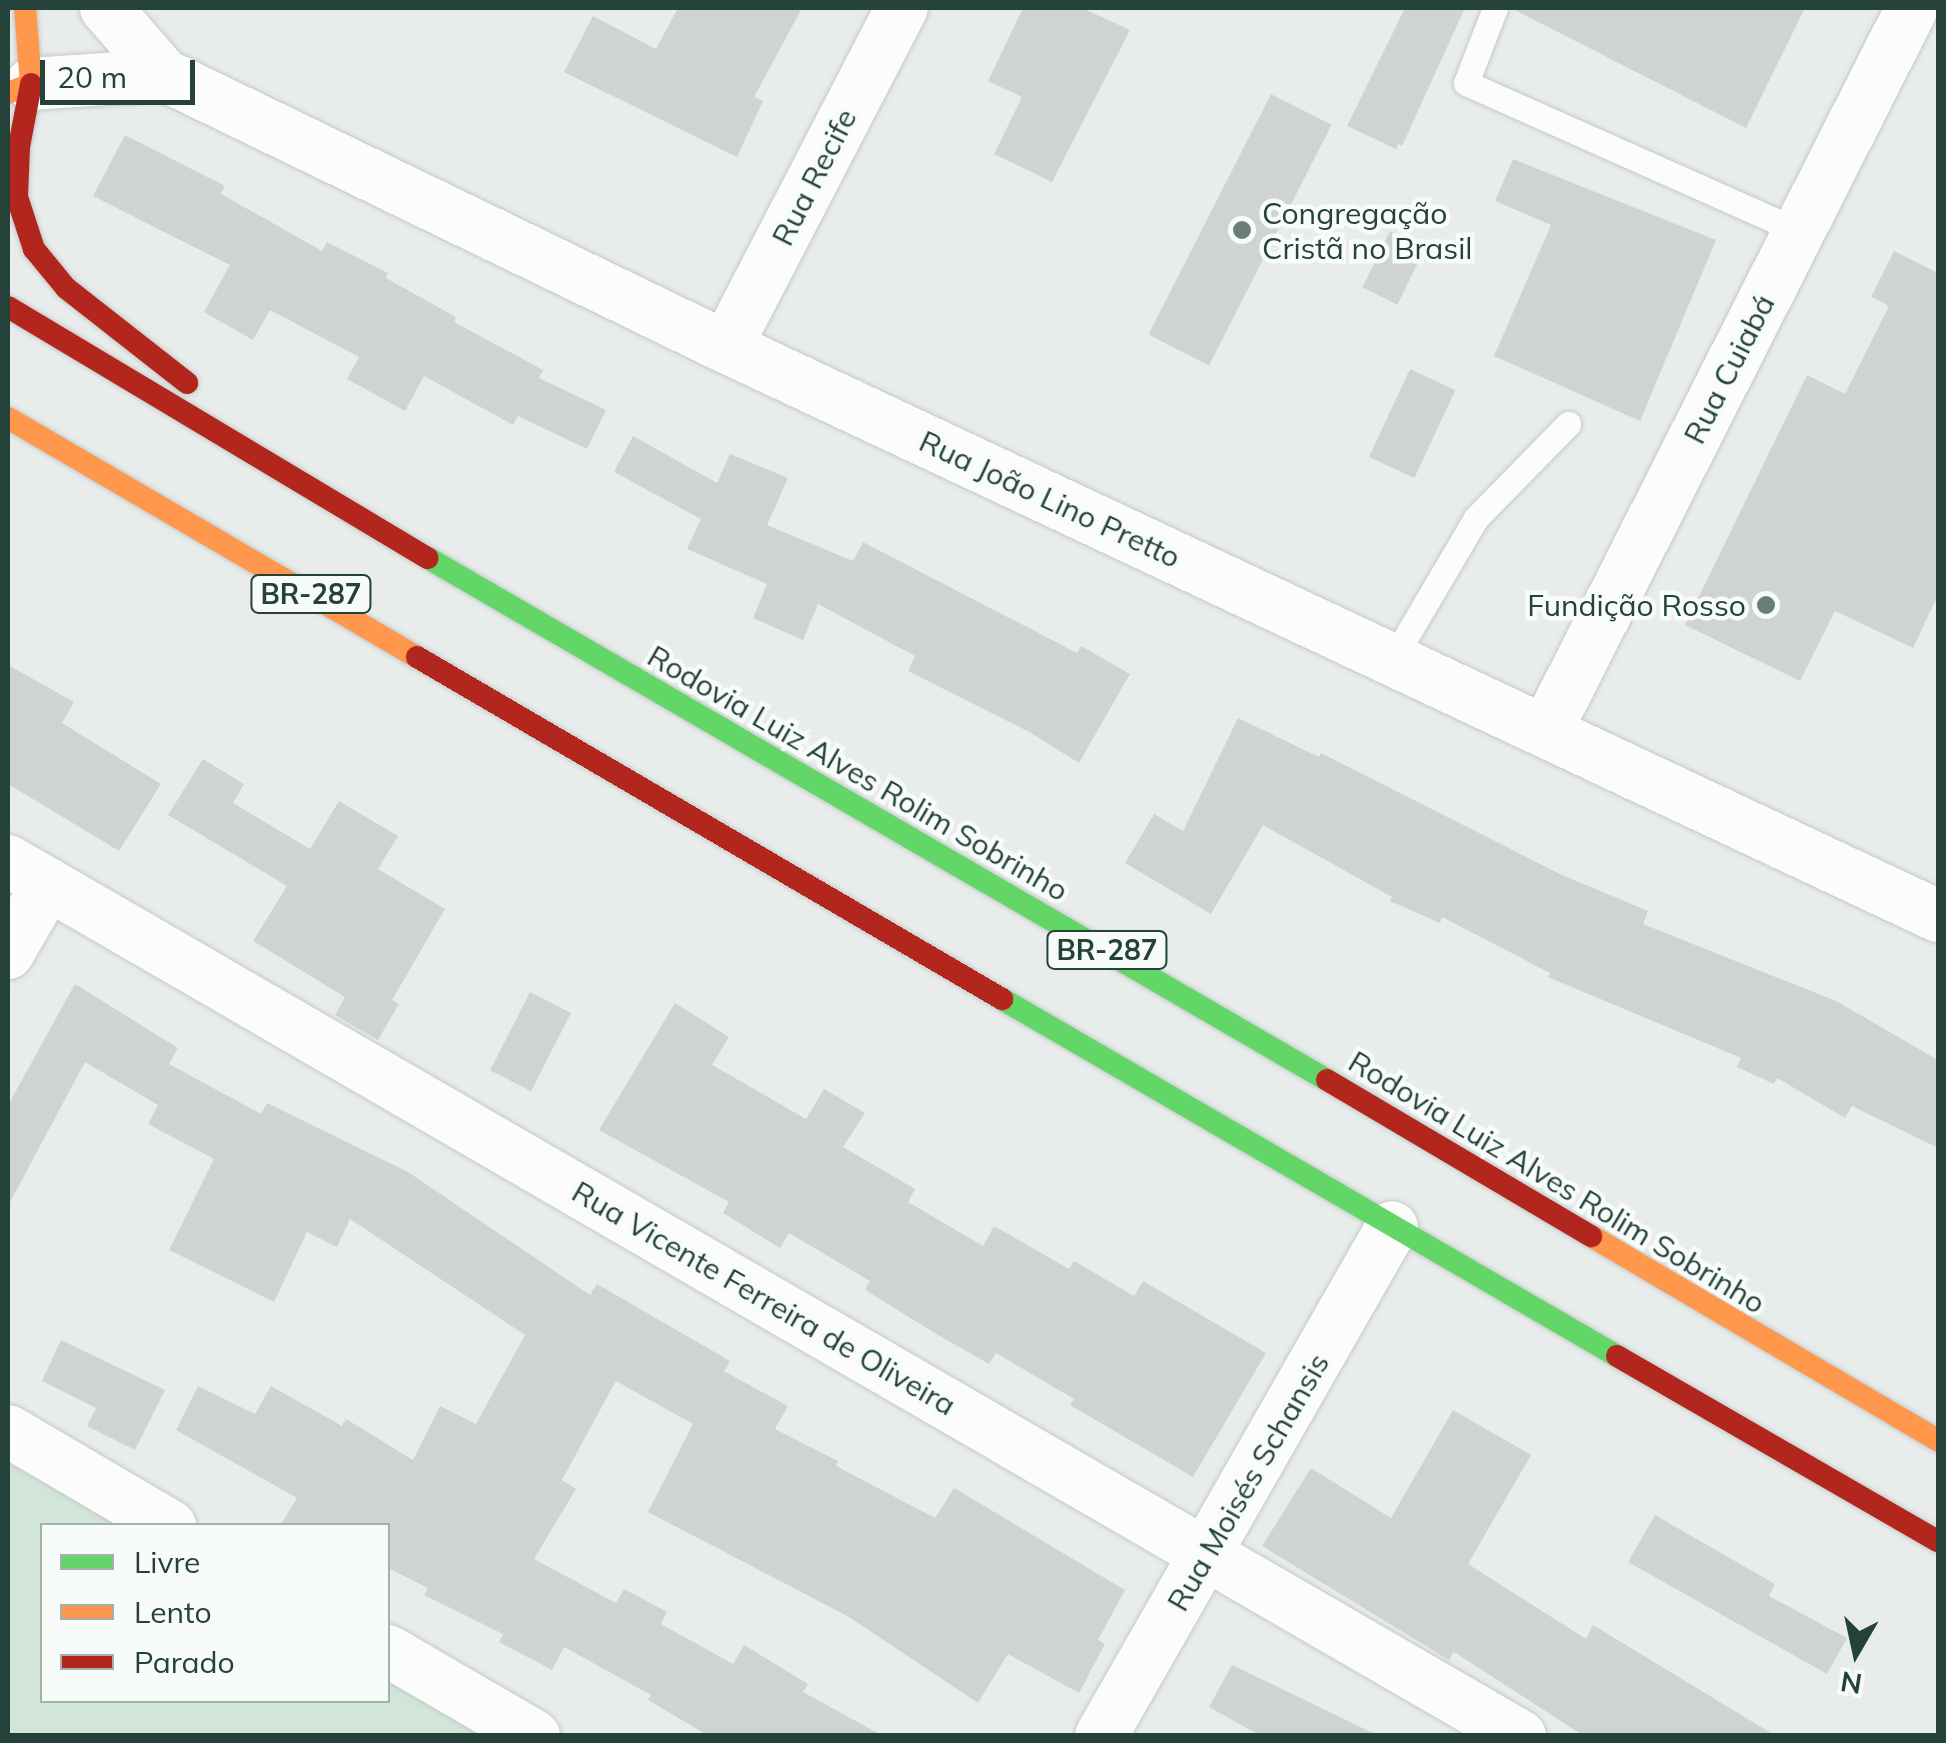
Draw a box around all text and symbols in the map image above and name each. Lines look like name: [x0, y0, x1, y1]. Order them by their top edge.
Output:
scale bar: [45, 40, 200, 102]
text: 20 m: [57, 58, 127, 96]
street label: Rua Recife: [764, 103, 864, 251]
place label: Congregação Cristã no Brasil: [1262, 195, 1472, 266]
marker: Congregação Cristã no Brasil: [1231, 219, 1253, 241]
street label: Rua Cuiabá: [1676, 288, 1782, 450]
street label: Rua João Lino Pretto: [914, 423, 1186, 575]
road number: BR-287: [248, 571, 374, 617]
place label: Fundição Rosso: [1527, 587, 1746, 623]
marker: Fundição Rosso: [1755, 594, 1777, 616]
street label: Rodovia Luiz Alves Rolim Sobrinho: [641, 638, 1075, 908]
road number: BR-287: [1044, 927, 1170, 973]
street label: Rodovia Luiz Alves Rolim Sobrinho: [1342, 1043, 1772, 1321]
street label: Rua Vicente Ferreira de Oliveira: [566, 1173, 962, 1423]
street label: Rua Moisés Schansis: [1160, 1347, 1336, 1617]
legend: [40, 1523, 390, 1703]
text: Livre: [134, 1543, 200, 1581]
text: Lento: [134, 1593, 212, 1631]
north arrow: [1806, 1603, 1906, 1703]
text: Parado: [134, 1643, 235, 1681]
text: N: [1838, 1664, 1864, 1702]

